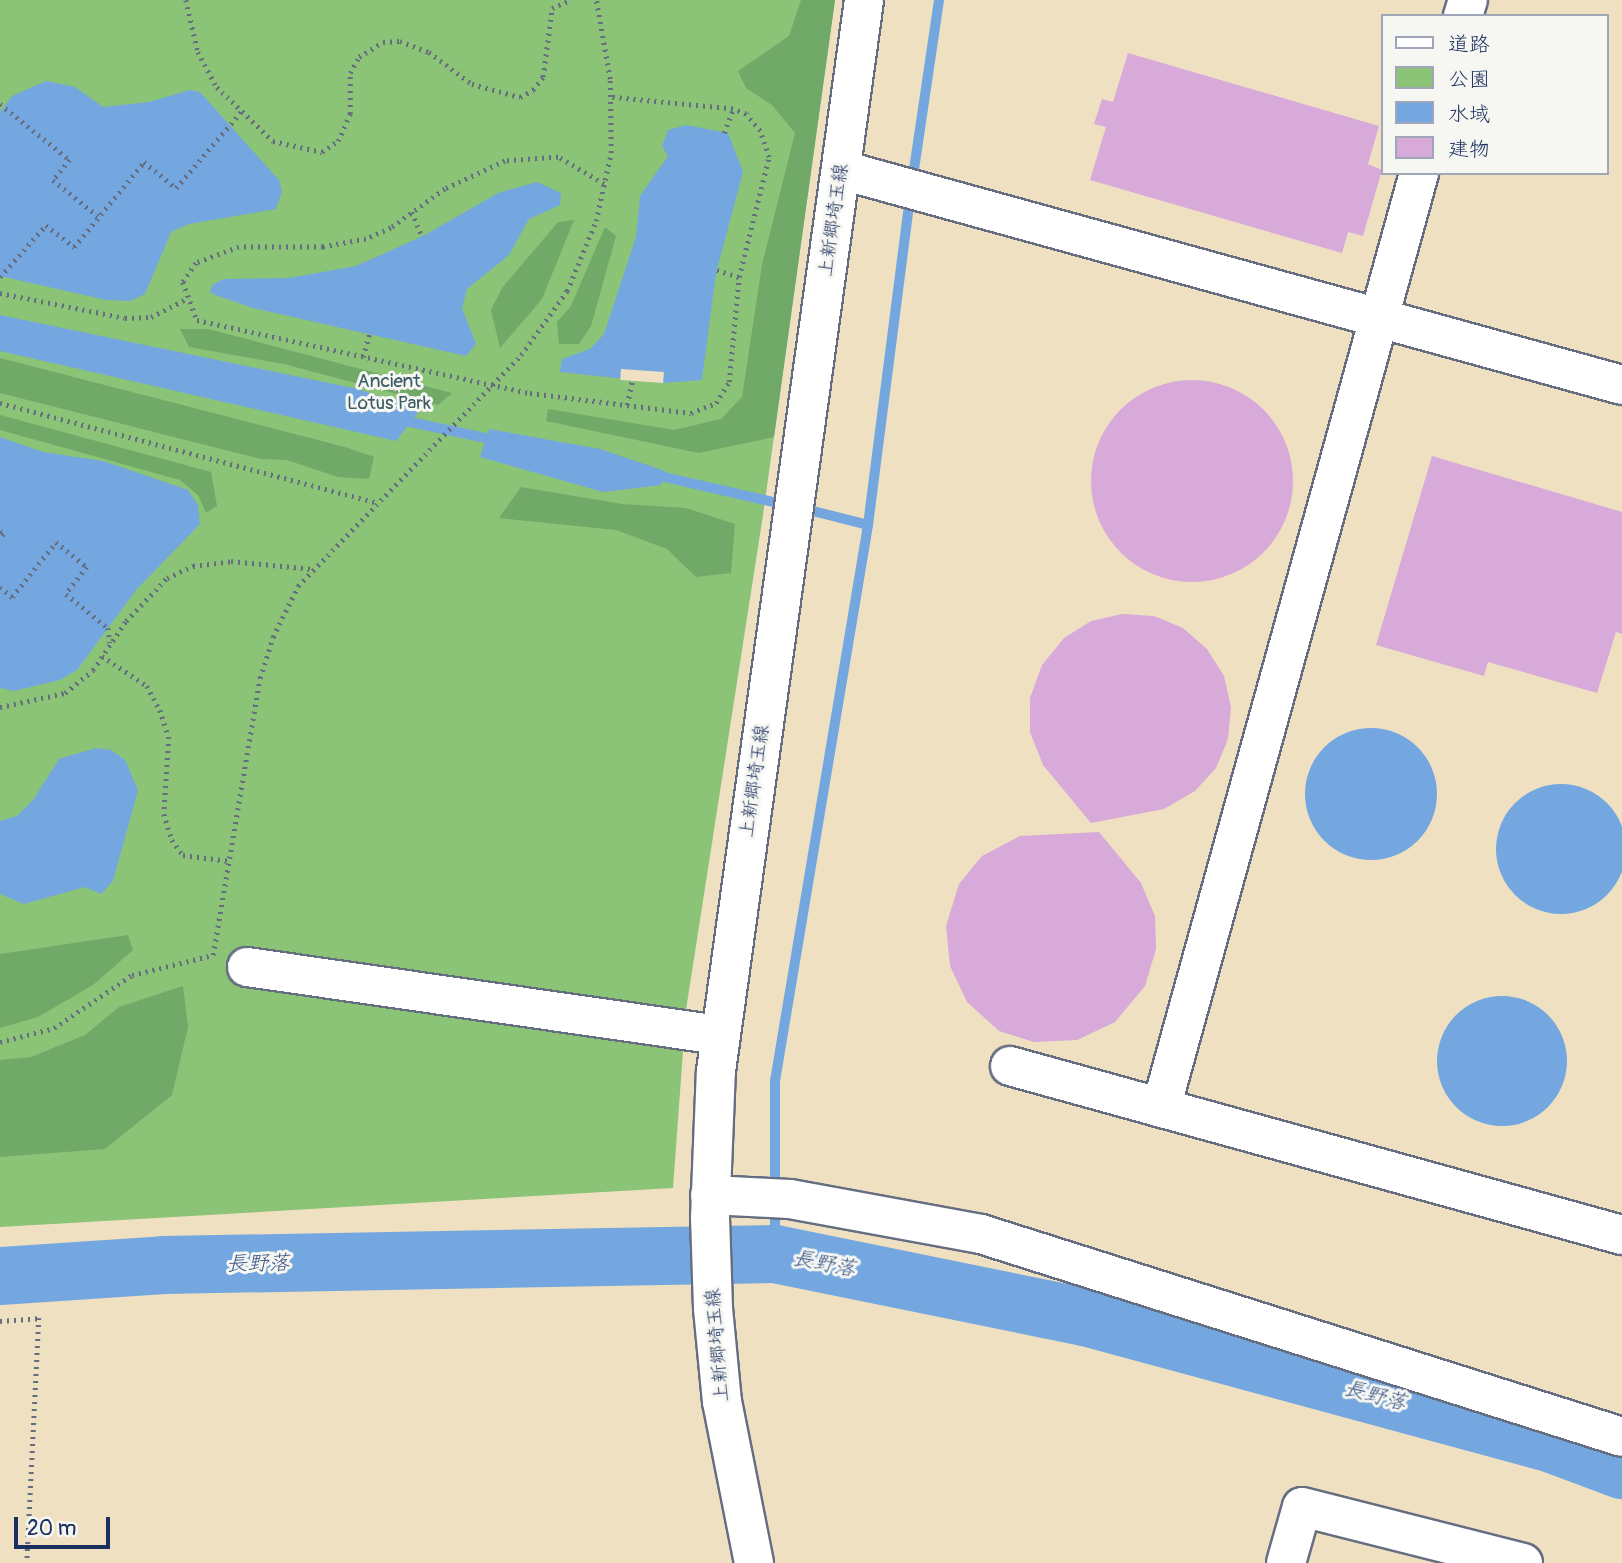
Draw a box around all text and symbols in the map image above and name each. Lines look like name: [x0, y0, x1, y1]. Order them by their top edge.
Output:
legend: [1380, 14, 1608, 175]
text: 道路: [1448, 31, 1490, 58]
text: 公園: [1448, 66, 1490, 93]
text: 水域: [1448, 101, 1490, 128]
text: 建物: [1448, 136, 1490, 163]
street label: 上新郷埼玉線: [815, 162, 853, 278]
park label: Ancient Lotus Park: [347, 371, 431, 415]
street label: 上新郷埼玉線: [736, 723, 774, 839]
water label: 長野落: [791, 1246, 857, 1282]
water label: 長野落: [226, 1251, 290, 1277]
street label: 上新郷埼玉線: [702, 1287, 734, 1403]
water label: 長野落: [1341, 1376, 1409, 1416]
scale bar: [18, 1504, 114, 1548]
text: 20 m: [27, 1515, 76, 1542]

